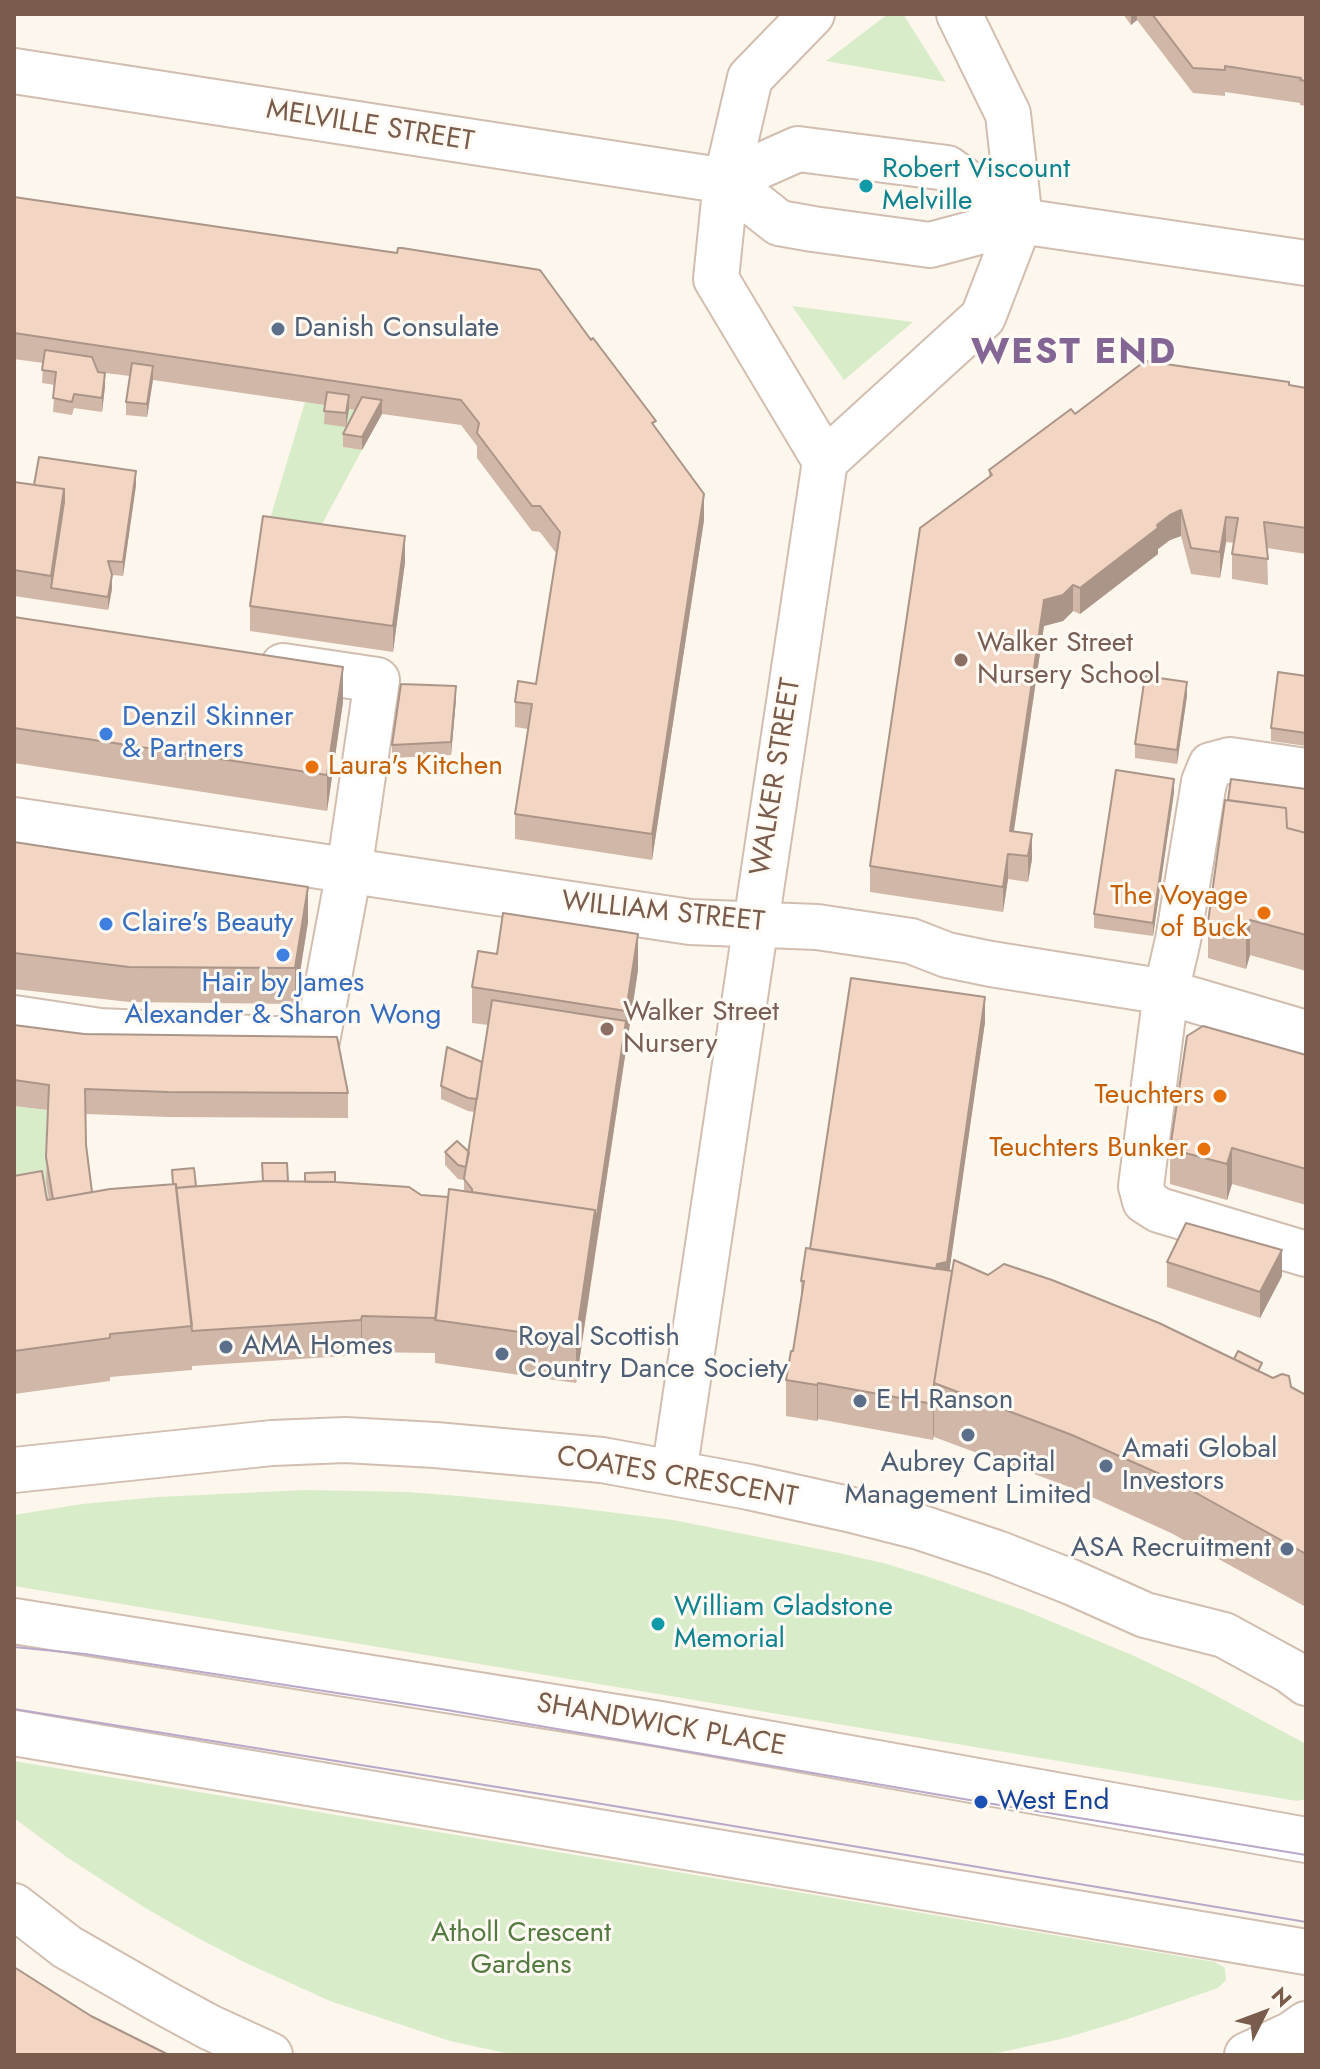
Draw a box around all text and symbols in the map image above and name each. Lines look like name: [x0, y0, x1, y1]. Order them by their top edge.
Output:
street label: MELVILLE STREET: [264, 94, 476, 160]
place label: Robert Viscount Melville: [882, 153, 1070, 219]
marker: Robert Viscount Melville: [857, 177, 875, 195]
place label: Danish Consulate: [294, 312, 499, 346]
marker: Danish Consulate: [269, 320, 287, 338]
district label: WEST END: [971, 332, 1177, 376]
place label: Walker Street Nursery School: [977, 627, 1160, 693]
marker: Walker Street Nursery School: [952, 651, 970, 669]
street label: WALKER STREET: [745, 676, 809, 878]
place label: Denzil Skinner & Partners: [122, 701, 294, 767]
marker: Denzil Skinner & Partners: [97, 725, 115, 743]
place label: Laura's Kitchen: [328, 750, 503, 784]
marker: Laura's Kitchen: [303, 758, 321, 776]
place label: The Voyage of Buck: [1110, 880, 1248, 946]
street label: WILLIAM STREET: [560, 886, 766, 940]
marker: The Voyage of Buck: [1255, 904, 1273, 922]
place label: Claire's Beauty: [122, 907, 293, 941]
marker: Claire's Beauty: [97, 915, 115, 933]
marker: Hair by James Alexander & Sharon Wong: [274, 946, 292, 964]
place label: Hair by James Alexander & Sharon Wong: [124, 967, 442, 1033]
place label: Walker Street Nursery: [623, 996, 779, 1062]
marker: Walker Street Nursery: [598, 1020, 616, 1038]
place label: Teuchters: [1095, 1079, 1204, 1113]
marker: Teuchters: [1211, 1087, 1229, 1105]
place label: Teuchters Bunker: [989, 1132, 1188, 1166]
marker: Teuchters Bunker: [1195, 1140, 1213, 1158]
place label: Royal Scottish Country Dance Society: [518, 1321, 788, 1387]
place label: AMA Homes: [242, 1330, 393, 1364]
marker: AMA Homes: [217, 1338, 235, 1356]
marker: Royal Scottish Country Dance Society: [493, 1345, 511, 1363]
place label: E H Ranson: [876, 1384, 1013, 1418]
marker: E H Ranson: [851, 1392, 869, 1410]
marker: Aubrey Capital Management Limited: [959, 1426, 977, 1444]
place label: Amati Global Investors: [1122, 1433, 1277, 1499]
street label: COATES CRESCENT: [554, 1440, 800, 1516]
place label: Aubrey Capital Management Limited: [845, 1447, 1091, 1513]
marker: Amati Global Investors: [1097, 1457, 1115, 1475]
place label: ASA Recruitment: [1071, 1532, 1271, 1566]
marker: ASA Recruitment: [1278, 1540, 1296, 1558]
place label: William Gladstone Memorial: [674, 1591, 893, 1657]
marker: William Gladstone Memorial: [649, 1615, 667, 1633]
street label: SHANDWICK PLACE: [534, 1688, 788, 1764]
place label: West End: [997, 1785, 1109, 1819]
marker: West End: [972, 1793, 990, 1811]
park label: Atholl Crescent Gardens: [431, 1917, 611, 1983]
north arrow: [1224, 1973, 1304, 2053]
text: N: [1264, 1980, 1300, 2014]

